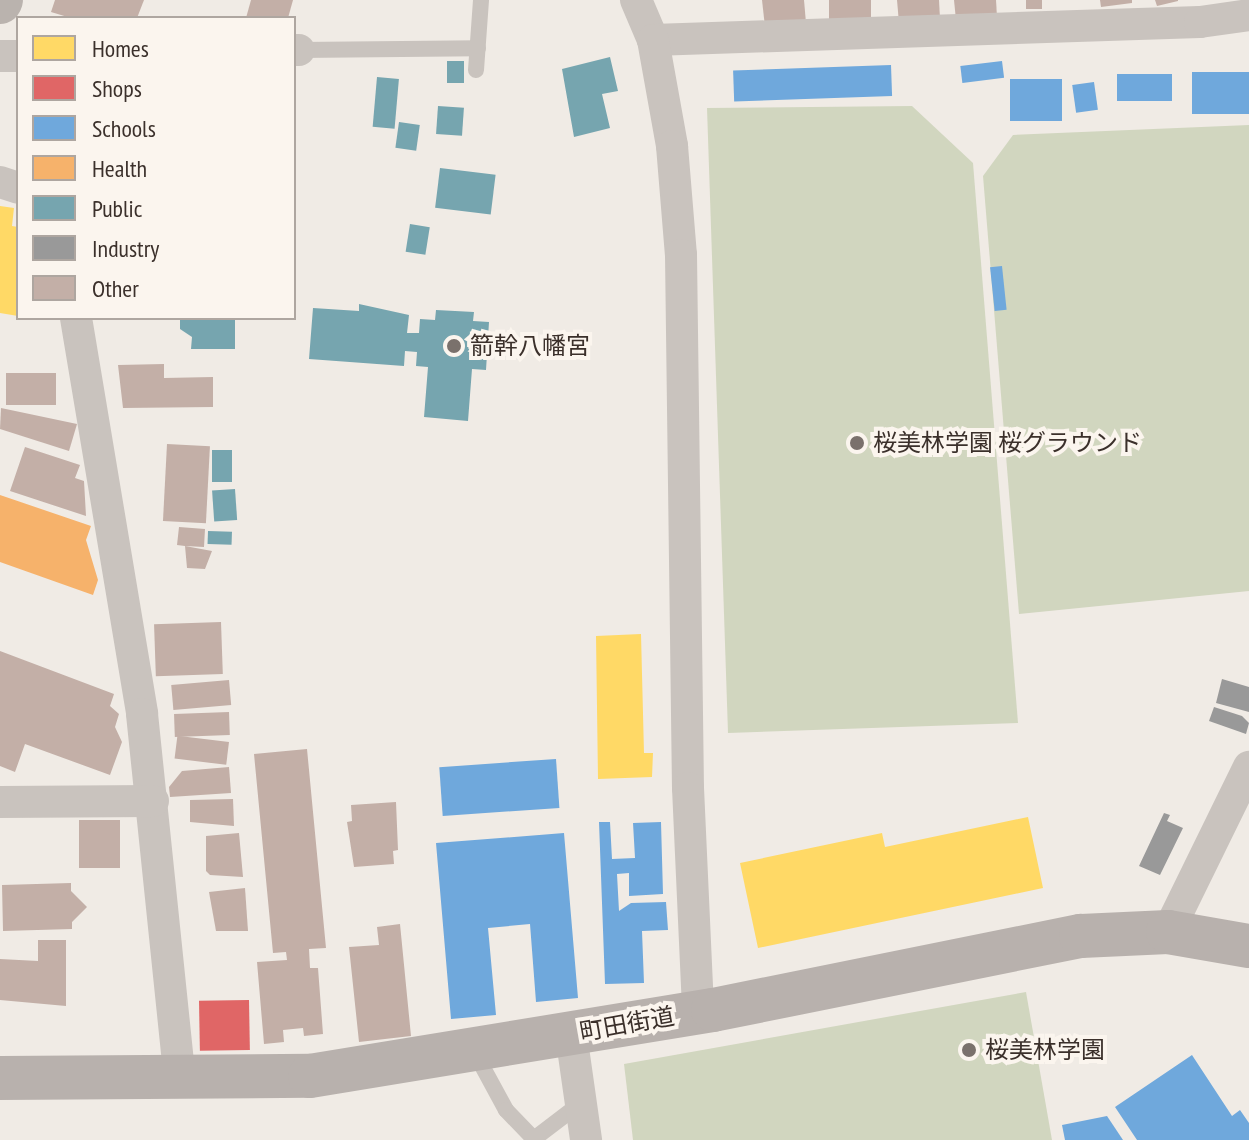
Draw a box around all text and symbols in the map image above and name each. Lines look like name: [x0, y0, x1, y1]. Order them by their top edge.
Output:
legend: [16, 16, 296, 320]
text: Homes: [92, 33, 149, 64]
text: Shops: [92, 73, 142, 104]
text: Schools: [92, 113, 156, 144]
text: Health: [92, 153, 147, 184]
text: Public: [92, 193, 142, 224]
text: Industry: [92, 233, 159, 264]
text: Other: [92, 273, 139, 304]
place label: 箭幹八幡宮: [470, 332, 590, 360]
marker: 箭幹八幡宮: [445, 337, 463, 355]
place label: 桜美林学園 桜グラウンド: [873, 429, 1142, 457]
marker: 桜美林学園 桜グラウンド: [848, 434, 866, 452]
street label: 町田街道: [577, 1001, 677, 1047]
place label: 桜美林学園: [985, 1036, 1105, 1064]
marker: 桜美林学園: [960, 1041, 978, 1059]

